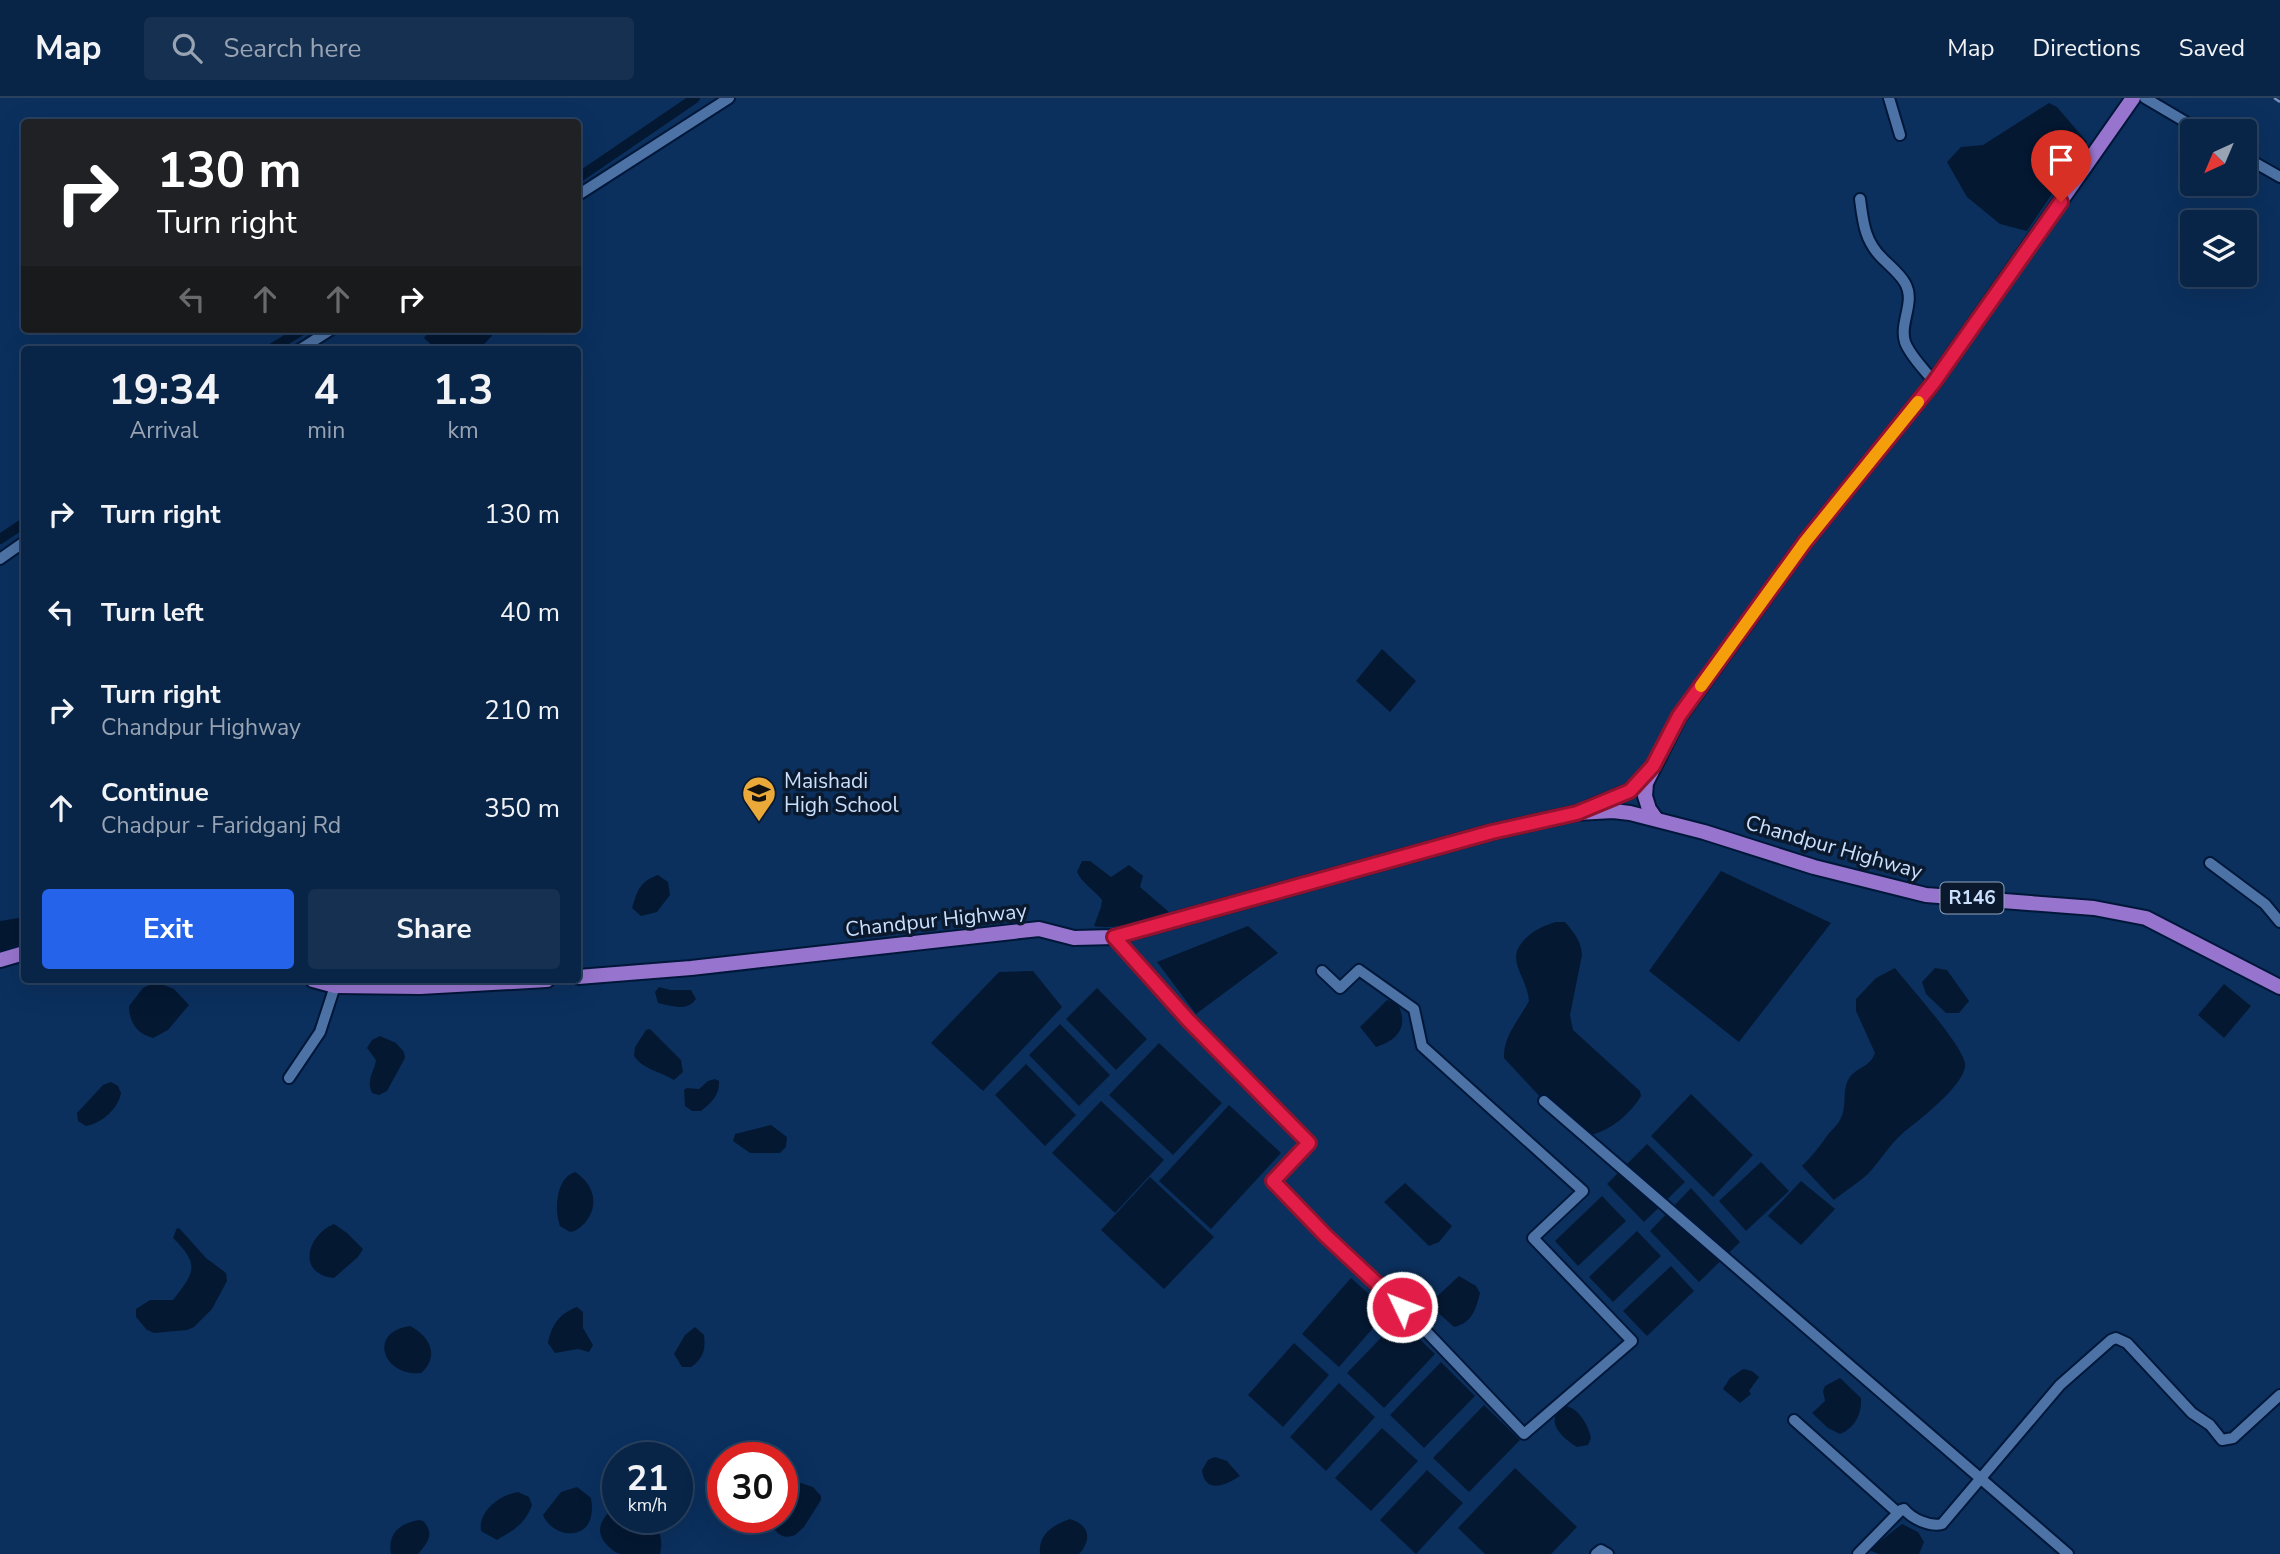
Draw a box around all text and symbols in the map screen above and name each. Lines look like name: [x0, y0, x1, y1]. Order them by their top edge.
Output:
search box: [144, 17, 634, 80]
text: Map: [35, 26, 102, 71]
icon: search: [168, 29, 206, 67]
text: Search here: [224, 31, 361, 66]
text: Map: [1947, 32, 1994, 64]
text: Directions: [2032, 32, 2141, 64]
text: Saved: [2179, 32, 2245, 64]
north arrow: [2180, 119, 2258, 196]
map controls: [2180, 119, 2257, 287]
pin: [2031, 130, 2091, 202]
text: 130 m: [157, 137, 301, 204]
icon: arrive: [2042, 141, 2080, 179]
icon: right: [42, 147, 133, 238]
text: Turn right: [157, 201, 297, 244]
button: layers: [2180, 210, 2257, 287]
icon: left: [173, 280, 211, 318]
icon: ahead: [246, 280, 284, 318]
icon: ahead: [319, 280, 357, 318]
icon: right: [392, 280, 430, 318]
text: 19:34: [108, 362, 220, 419]
text: 4: [314, 362, 339, 419]
text: 1.3: [433, 362, 494, 419]
text: Arrival: [129, 415, 199, 446]
text: min: [307, 415, 345, 446]
text: km: [447, 415, 479, 446]
icon: right: [42, 495, 80, 533]
text: Turn right: [101, 497, 220, 532]
text: 130 m: [484, 497, 560, 532]
icon: left: [42, 593, 80, 631]
text: Turn left: [101, 595, 204, 630]
text: 40 m: [500, 595, 560, 630]
text: Turn right: [101, 677, 220, 712]
icon: right: [42, 691, 80, 729]
text: 210 m: [484, 693, 560, 728]
text: Chandpur Highway: [101, 712, 301, 743]
place label: Maishadi High School: [784, 767, 899, 819]
school or university icon: Maishadi High School: [740, 774, 778, 823]
text: Continue: [101, 775, 209, 810]
icon: ahead: [42, 789, 80, 827]
text: 350 m: [484, 791, 560, 826]
street label: Chandpur Highway: [1742, 808, 1926, 886]
text: Chadpur - Faridganj Rd: [101, 810, 341, 841]
road number: R146: [1940, 883, 2004, 914]
button: Exit: [42, 889, 294, 969]
button: Share: [308, 889, 560, 969]
street label: Chandpur Highway: [844, 897, 1028, 943]
position arrow: [1365, 1270, 1439, 1344]
speed limit sign: 30: [707, 1442, 798, 1533]
text: 21: [626, 1455, 669, 1502]
text: km/h: [628, 1493, 667, 1517]

